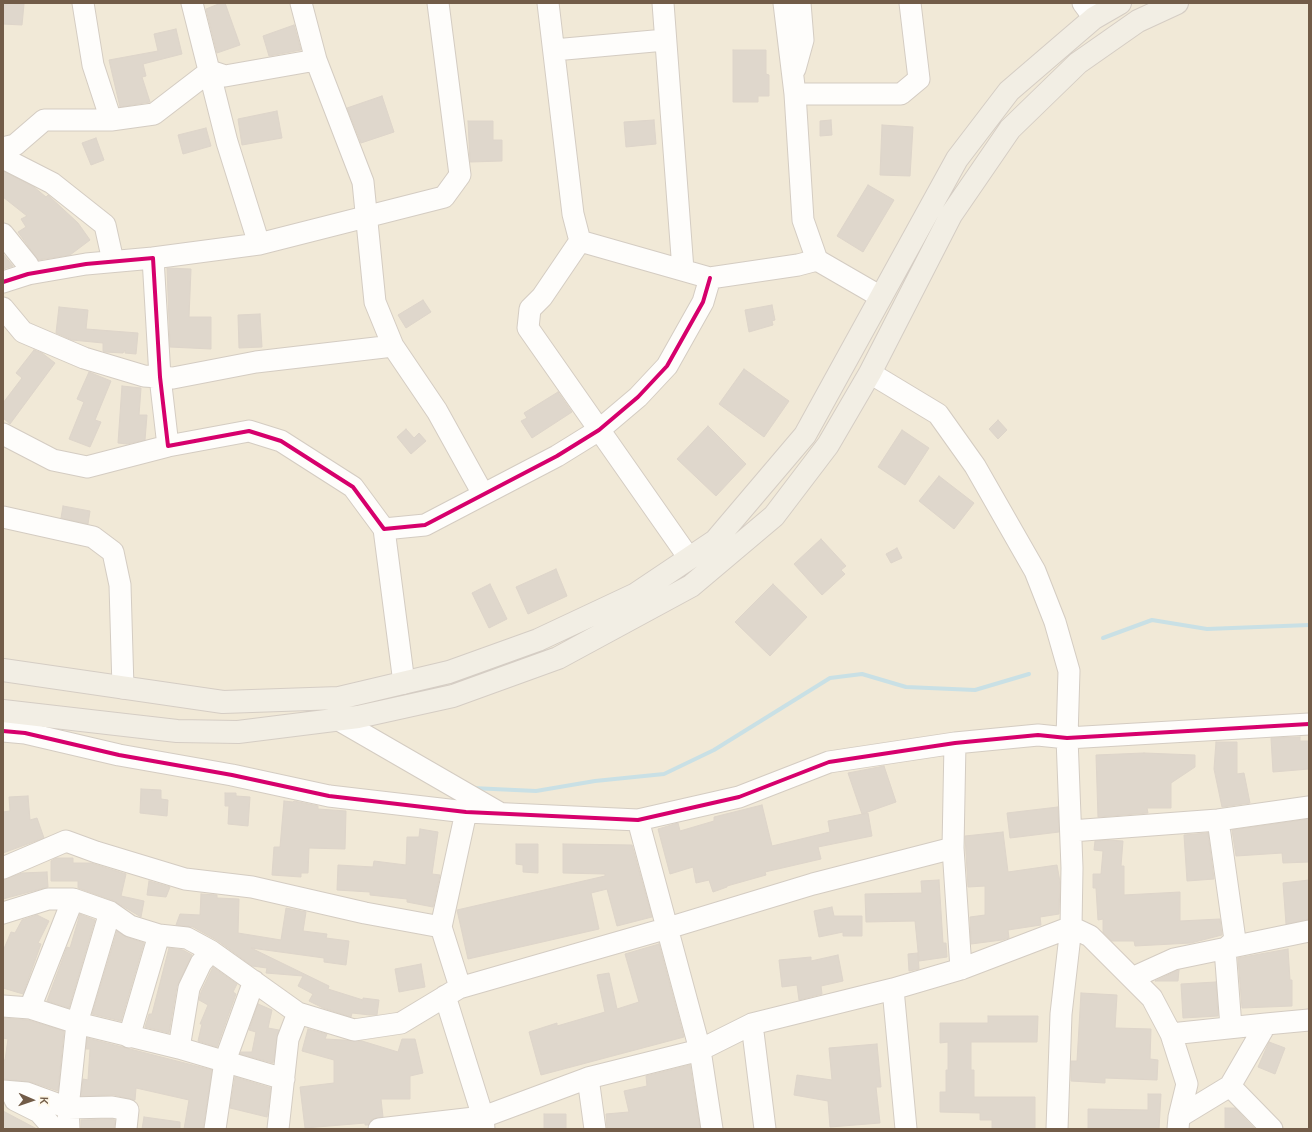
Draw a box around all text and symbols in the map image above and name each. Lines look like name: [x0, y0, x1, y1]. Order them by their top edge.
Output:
north arrow: [12, 1080, 52, 1120]
text: K: [38, 1096, 51, 1104]

